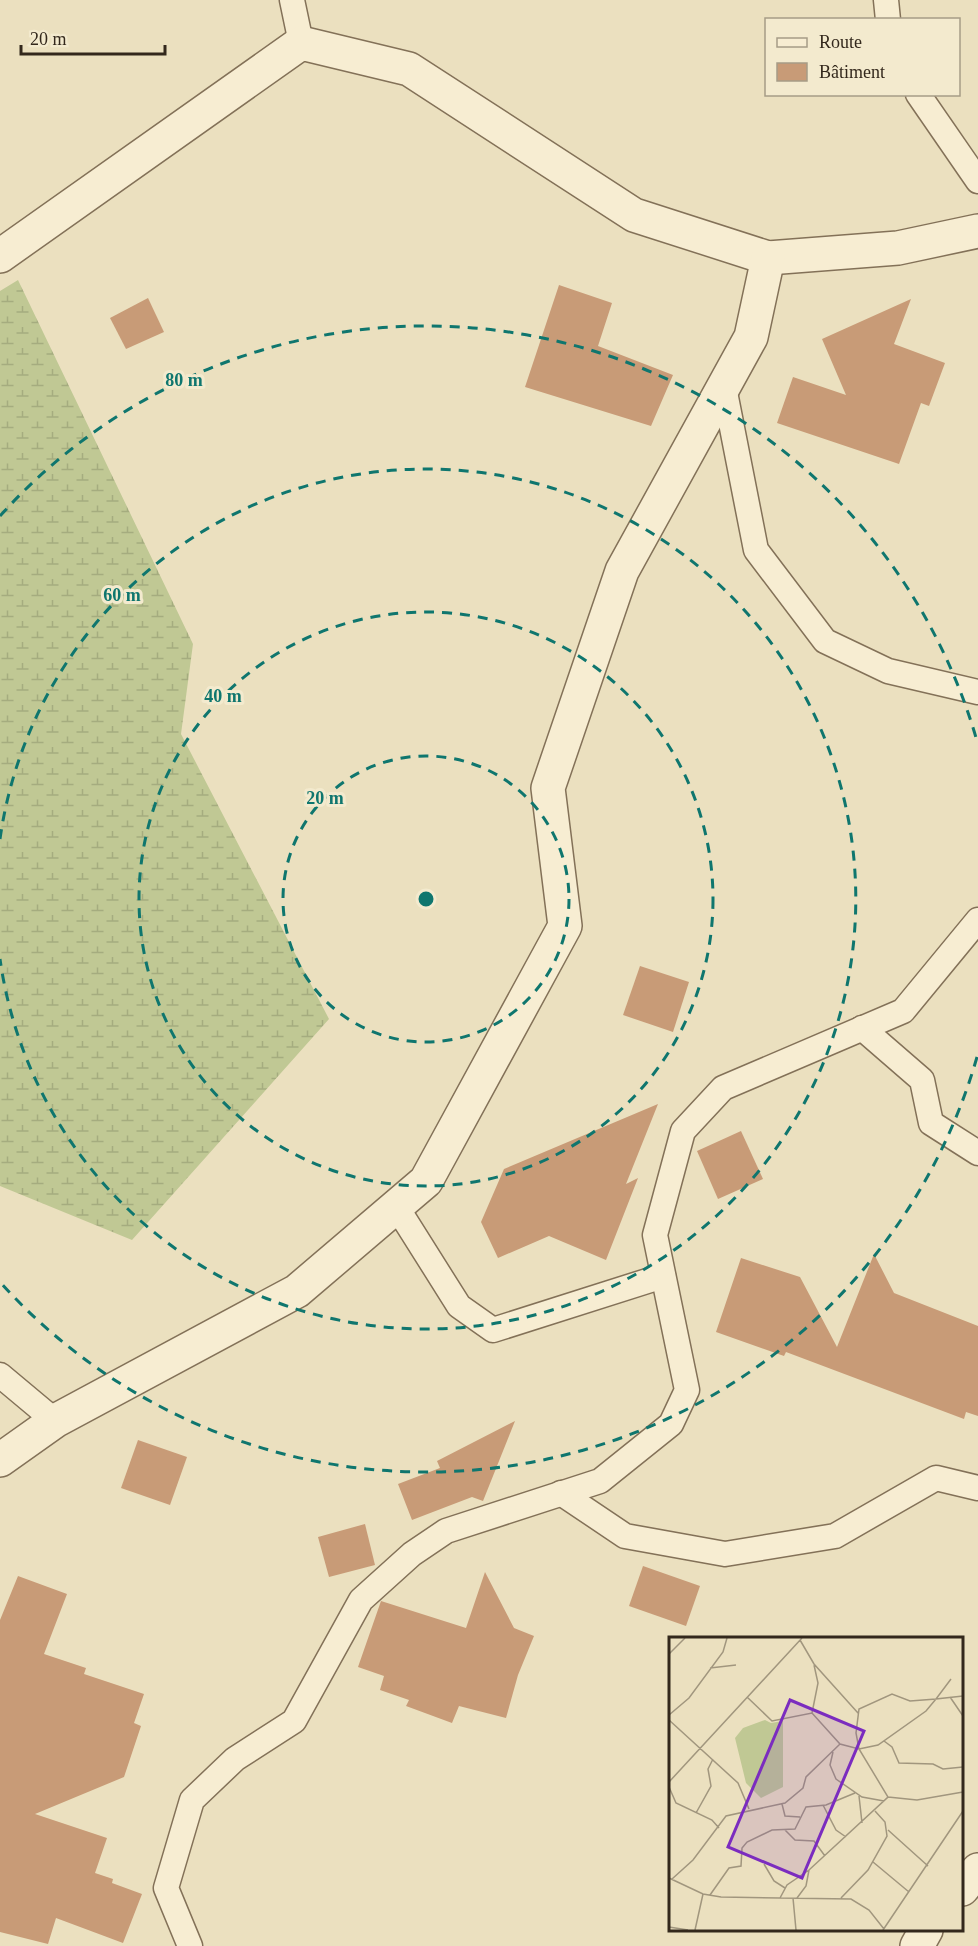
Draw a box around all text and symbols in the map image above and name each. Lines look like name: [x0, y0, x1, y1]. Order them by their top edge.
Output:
scale bar: [21, 18, 165, 56]
legend: [765, 18, 960, 96]
text: 20 m: [30, 29, 67, 49]
text: Route: [819, 32, 862, 52]
text: Bâtiment: [819, 62, 885, 82]
text: 80 m: [165, 370, 203, 390]
text: 60 m: [103, 585, 141, 605]
text: 40 m: [204, 686, 242, 706]
text: 20 m: [306, 788, 344, 808]
centre of rings: [416, 889, 436, 909]
inset map: [669, 1637, 963, 1931]

